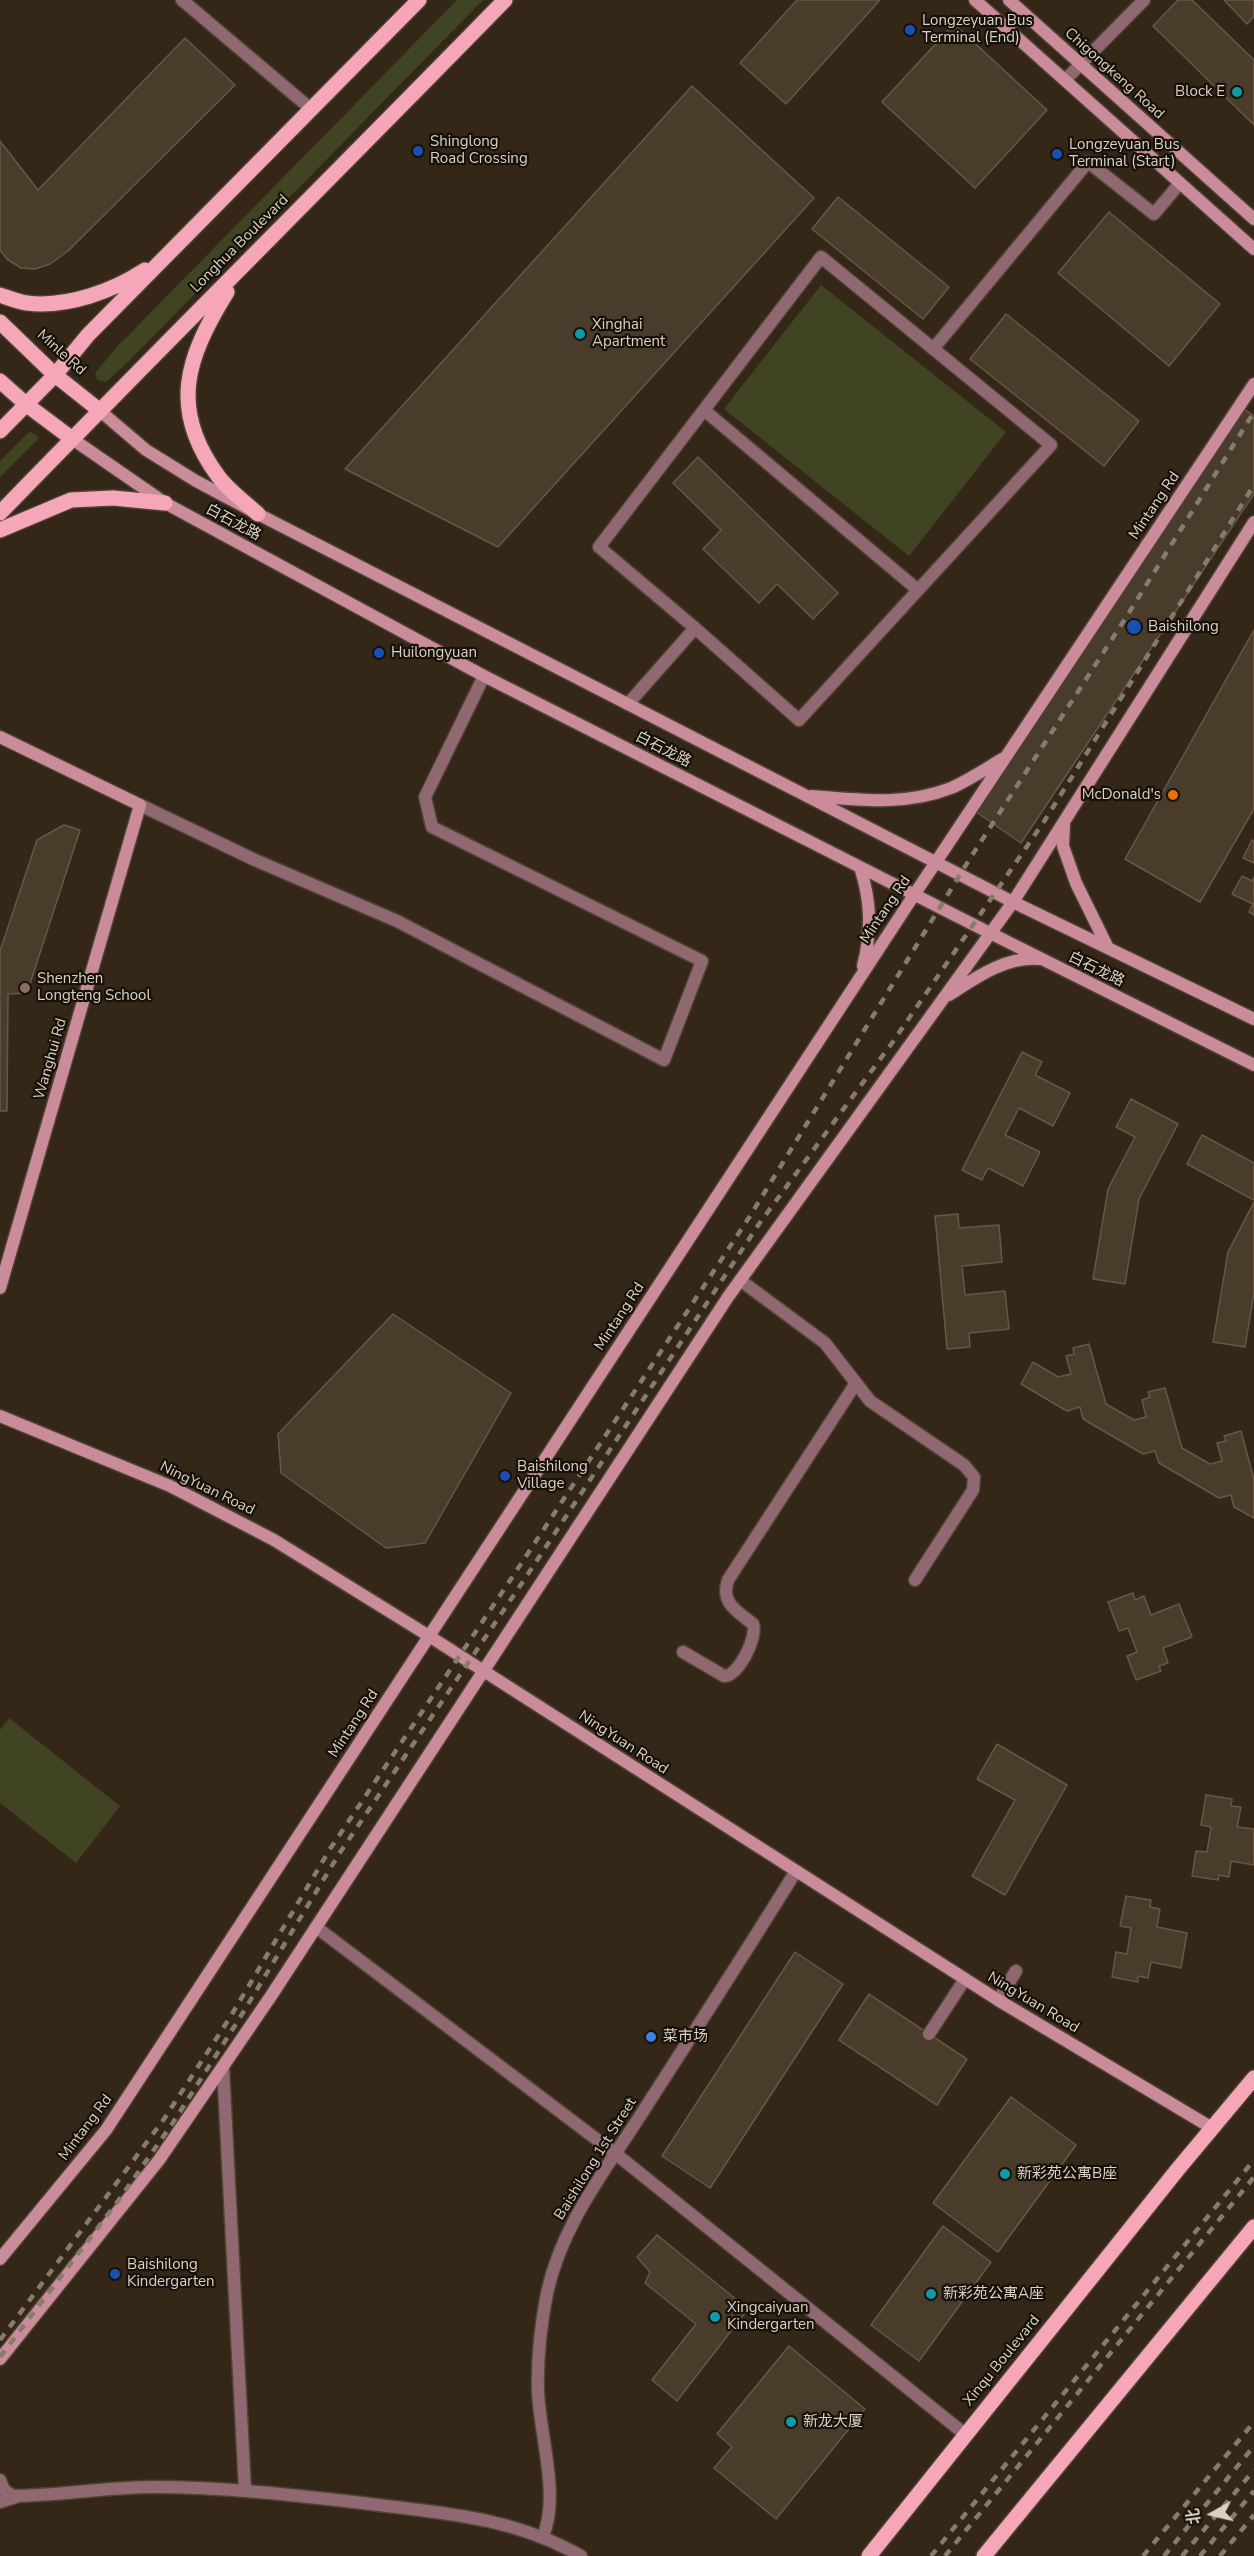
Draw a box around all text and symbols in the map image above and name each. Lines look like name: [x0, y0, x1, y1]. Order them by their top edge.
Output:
place label: Longzeyuan Bus Terminal (End): [922, 12, 1033, 47]
marker: Longzeyuan Bus Terminal (End): [903, 23, 917, 37]
street label: Chigongkeng Road: [1060, 25, 1168, 123]
place label: Block E: [1175, 83, 1225, 101]
marker: Block E: [1230, 85, 1244, 99]
place label: Shinglong Road Crossing: [430, 133, 528, 168]
place label: Longzeyuan Bus Terminal (Start): [1069, 136, 1180, 171]
marker: Shinglong Road Crossing: [411, 144, 425, 158]
marker: Longzeyuan Bus Terminal (Start): [1050, 147, 1064, 161]
street label: Longhua Boulevard: [187, 191, 293, 297]
place label: Xinghai Apartment: [592, 316, 665, 351]
street label: Minle Rd: [33, 326, 89, 380]
marker: Xinghai Apartment: [573, 327, 587, 341]
street label: Mintang Rd: [1126, 469, 1184, 543]
street label: 白石龙路: [202, 501, 264, 545]
marker: Baishilong: [1125, 618, 1143, 636]
place label: Baishilong: [1148, 618, 1219, 636]
place label: Huilongyuan: [391, 644, 477, 662]
marker: Huilongyuan: [372, 646, 386, 660]
street label: 白石龙路: [632, 728, 694, 772]
place label: McDonald's: [1082, 786, 1161, 804]
marker: McDonald's: [1166, 788, 1180, 802]
street label: Mintang Rd: [857, 873, 915, 947]
street label: 白石龙路: [1065, 949, 1127, 991]
place label: Shenzhen Longteng School: [37, 970, 151, 1005]
marker: Shenzhen Longteng School: [18, 981, 32, 995]
street label: Wanghui Rd: [31, 1016, 71, 1102]
street label: Mintang Rd: [591, 1279, 649, 1355]
street label: NingYuan Road: [157, 1458, 257, 1520]
place label: Baishilong Village: [517, 1458, 588, 1493]
marker: Baishilong Village: [498, 1469, 512, 1483]
street label: Mintang Rd: [325, 1686, 383, 1762]
street label: NingYuan Road: [575, 1707, 671, 1779]
street label: NingYuan Road: [984, 1969, 1082, 2037]
place label: 菜市场: [663, 2028, 708, 2046]
marker: 菜市场: [644, 2030, 658, 2044]
street label: Mintang Rd: [55, 2092, 117, 2164]
street label: Baishilong 1st Street: [551, 2095, 641, 2223]
place label: 新彩苑公寓B座: [1017, 2165, 1117, 2183]
marker: 新彩苑公寓B座: [998, 2167, 1012, 2181]
place label: Baishilong Kindergarten: [127, 2256, 215, 2291]
marker: Baishilong Kindergarten: [108, 2267, 122, 2281]
place label: 新彩苑公寓A座: [943, 2285, 1044, 2303]
marker: 新彩苑公寓A座: [924, 2287, 938, 2301]
place label: Xingcaiyuan Kindergarten: [727, 2299, 815, 2334]
marker: Xingcaiyuan Kindergarten: [708, 2310, 722, 2324]
street label: Xinqu Boulevard: [960, 2312, 1044, 2410]
place label: 新龙大厦: [803, 2413, 863, 2431]
marker: 新龙大厦: [784, 2415, 798, 2429]
north arrow: [1182, 2484, 1242, 2544]
text: 北: [1182, 2507, 1206, 2526]

